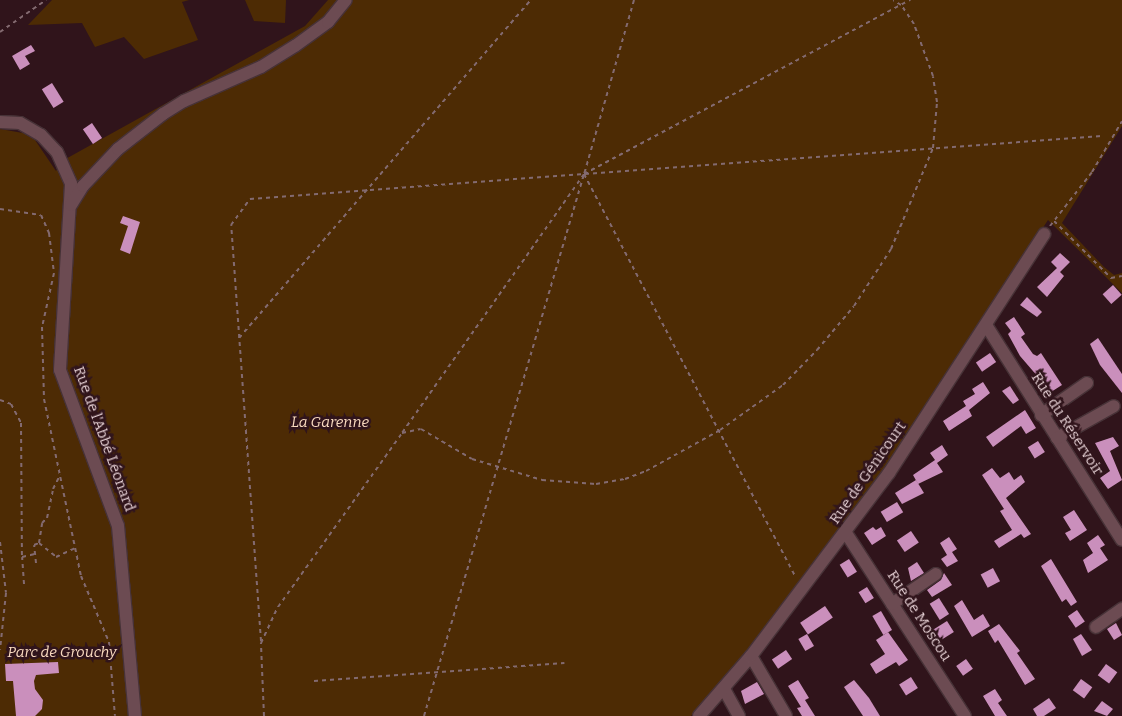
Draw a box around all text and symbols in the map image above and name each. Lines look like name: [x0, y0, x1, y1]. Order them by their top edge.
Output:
street label: Rue de l'Abbé Léonard: [69, 364, 139, 514]
street label: Rue du Réservoir: [1027, 369, 1107, 479]
park label: La Garenne: [291, 414, 369, 432]
street label: Rue de Génicourt: [826, 418, 910, 528]
street label: Rue de Moscou: [883, 567, 955, 665]
park label: Parc de Grouchy: [7, 644, 117, 662]

